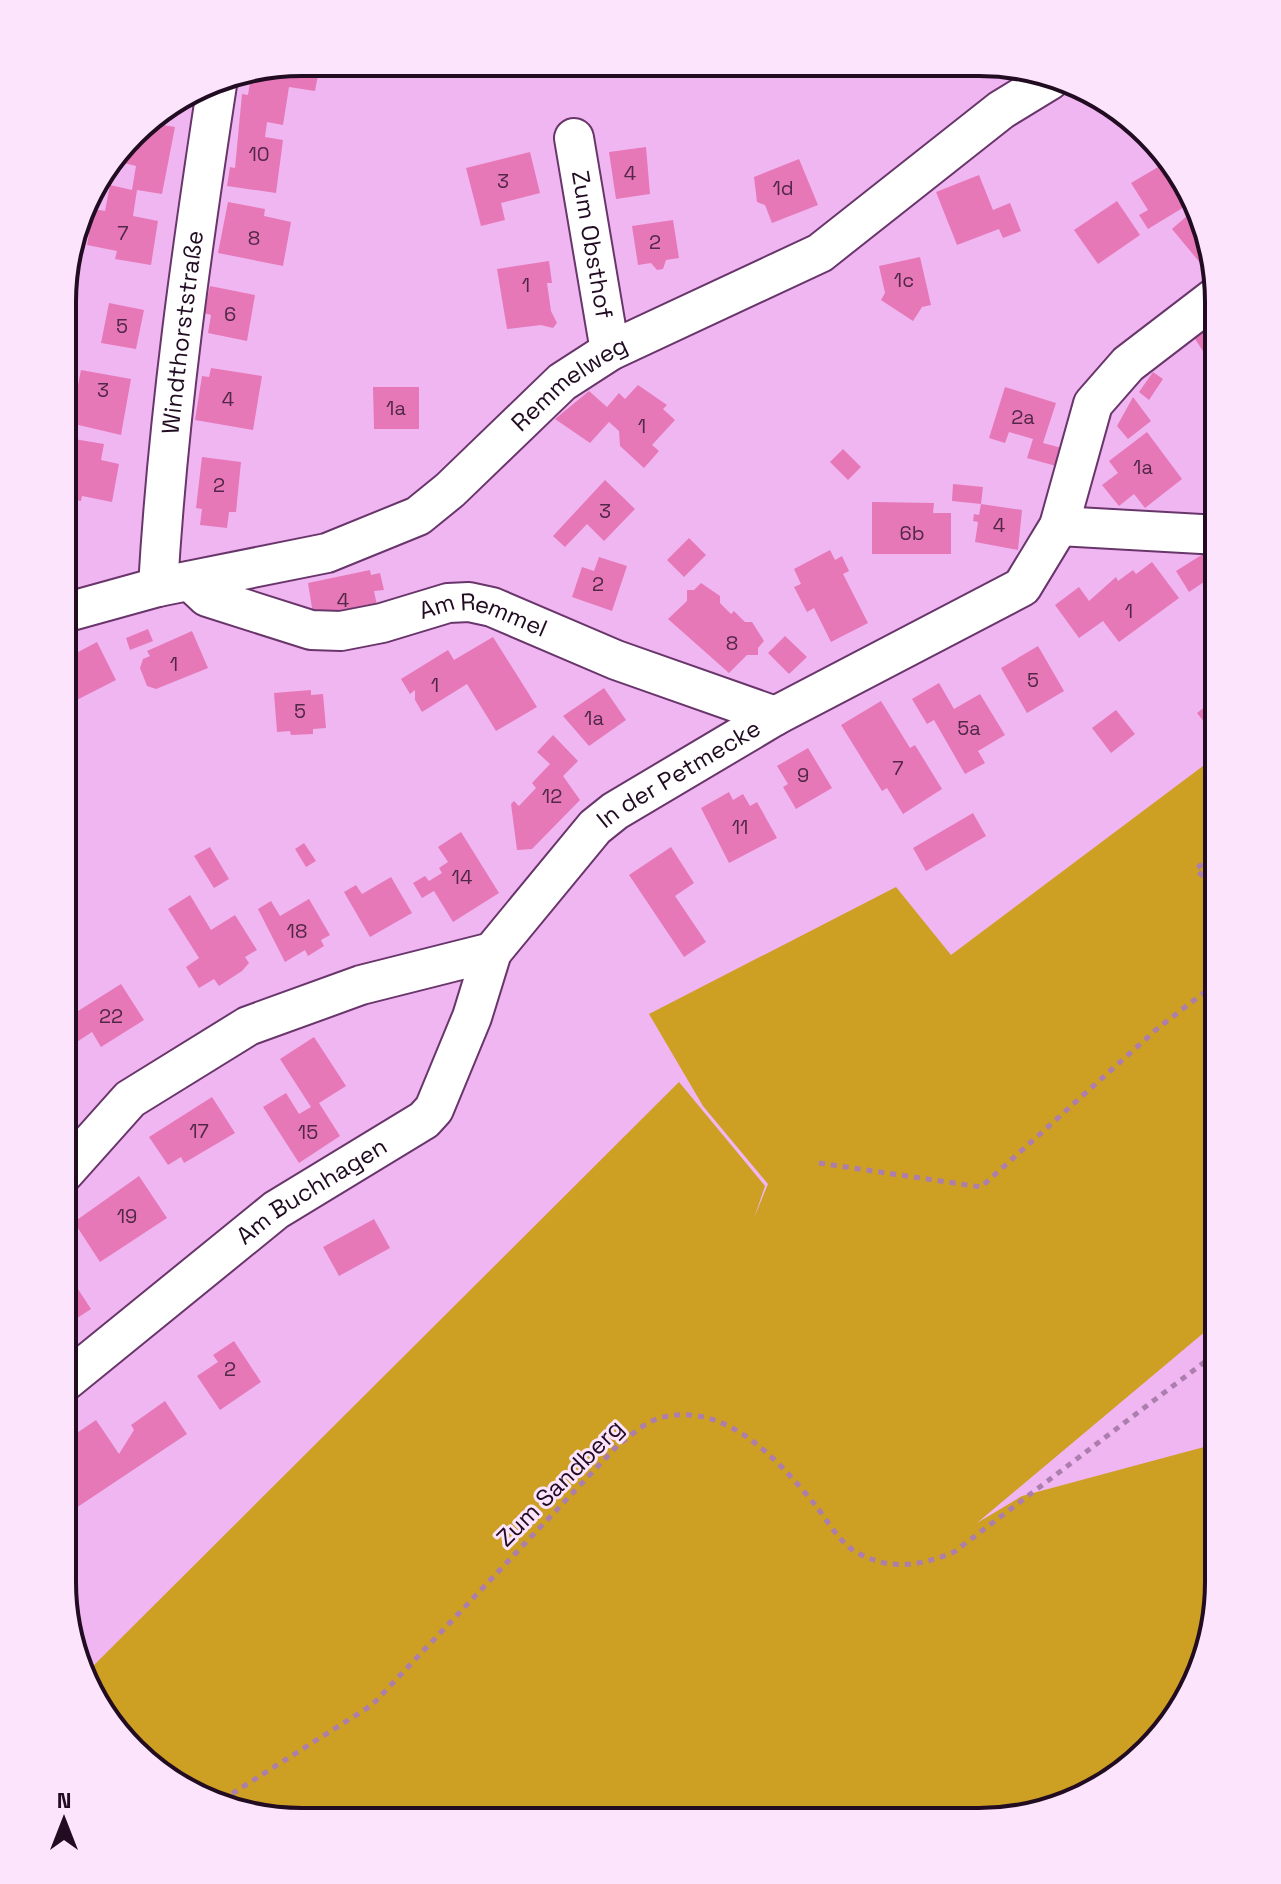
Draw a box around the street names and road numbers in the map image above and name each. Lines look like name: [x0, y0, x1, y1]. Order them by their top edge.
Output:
street label: Zum Obsthof: [565, 168, 620, 321]
street label: Windthorststraße: [154, 228, 210, 436]
street label: Remmelweg: [504, 329, 632, 438]
street label: Am Remmel: [415, 586, 552, 644]
street label: In der Petmecke: [590, 712, 766, 835]
street label: Am Buchhagen: [230, 1130, 393, 1251]
street label: Zum Sandberg: [489, 1412, 630, 1553]

